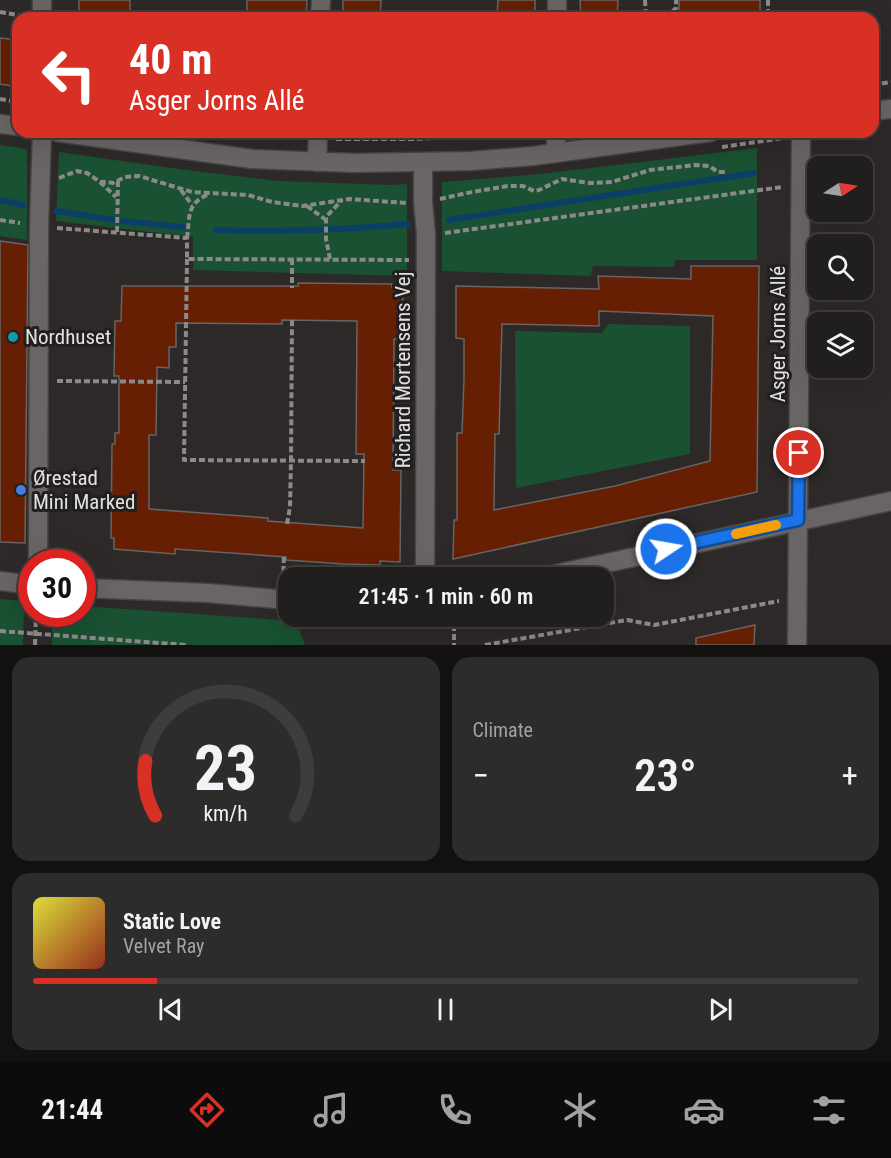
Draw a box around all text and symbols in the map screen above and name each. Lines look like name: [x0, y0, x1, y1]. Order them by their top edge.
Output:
text: 40 m: [129, 35, 212, 84]
icon: left: [30, 36, 108, 114]
text: Asger Jorns Allé: [129, 85, 304, 117]
north arrow: [807, 156, 873, 222]
map controls: [807, 156, 873, 378]
button: search: [807, 234, 873, 300]
street label: Asger Jorns Allé: [766, 266, 790, 402]
street label: Richard Mortensens Vej: [391, 272, 415, 468]
button: layers: [807, 312, 873, 378]
place label: Nordhuset: [25, 325, 111, 349]
marker: Nordhuset: [6, 330, 20, 344]
pin: [773, 427, 824, 478]
icon: arrive: [782, 436, 815, 469]
place label: Ørestad Mini Marked: [33, 466, 135, 514]
marker: Ørestad Mini Marked: [14, 483, 28, 497]
position arrow: [634, 517, 698, 581]
speed limit sign: 30: [18, 549, 96, 627]
text: 21:45 · 1 min · 60 m: [359, 584, 533, 609]
text: Climate: [473, 718, 533, 742]
text: 23: [194, 732, 257, 805]
text: 23°: [634, 749, 697, 802]
text: −: [473, 756, 489, 795]
text: +: [842, 756, 858, 795]
text: km/h: [204, 801, 248, 826]
text: Static Love: [123, 909, 221, 934]
text: Velvet Ray: [123, 934, 204, 958]
icon: previous: [154, 993, 187, 1026]
icon: pause: [429, 993, 462, 1026]
icon: next: [704, 993, 737, 1026]
icon: directions: [186, 1089, 228, 1131]
icon: music: [310, 1089, 352, 1131]
icon: phone: [434, 1089, 476, 1131]
icon: climate: [559, 1089, 601, 1131]
icon: car: [683, 1089, 725, 1131]
icon: filters: [808, 1089, 850, 1131]
text: 21:44: [41, 1094, 103, 1126]

